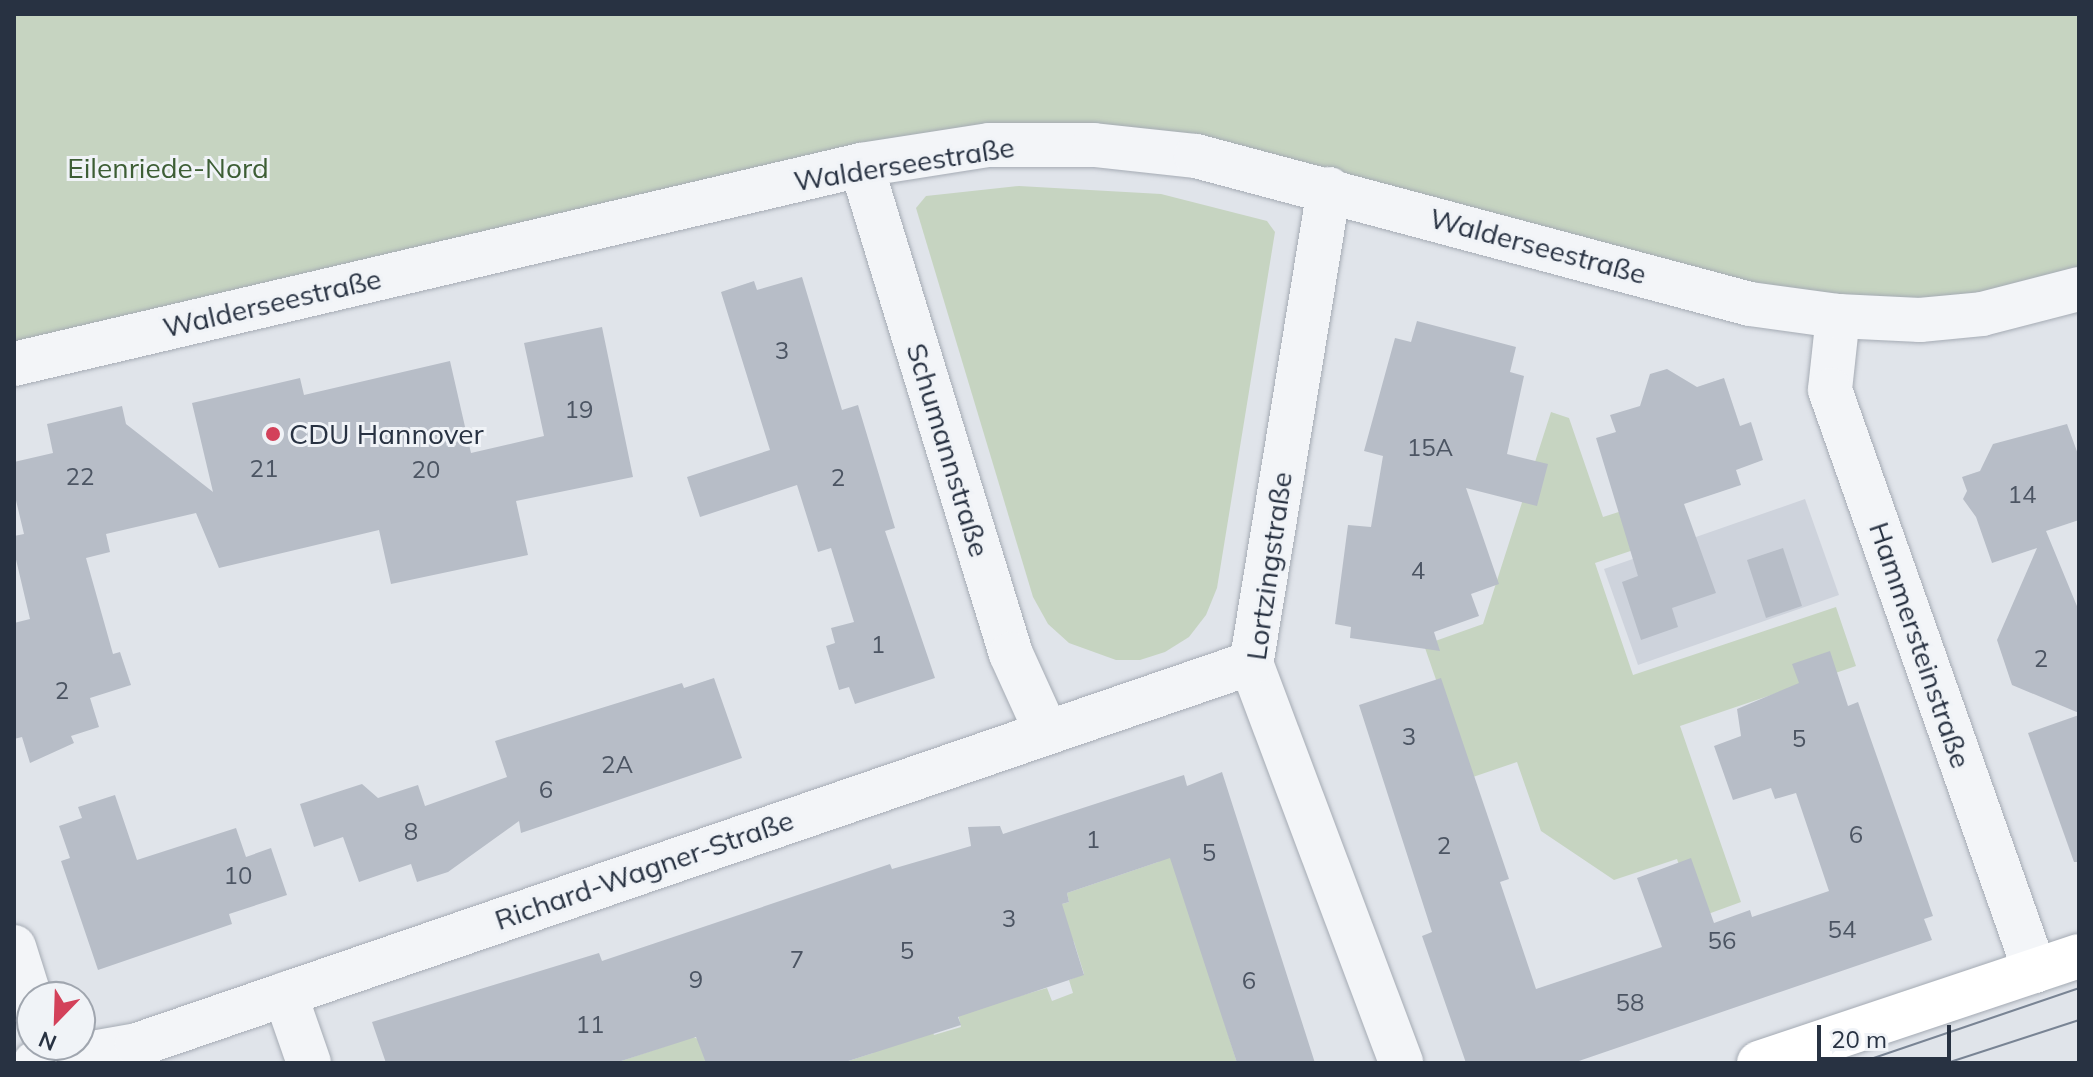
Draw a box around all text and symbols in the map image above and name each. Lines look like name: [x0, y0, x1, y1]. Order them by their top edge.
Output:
street label: Walderseestraße: [791, 130, 1017, 198]
park label: Eilenriede-Nord: [67, 151, 269, 185]
street label: Walderseestraße: [1426, 201, 1650, 291]
street label: Walderseestraße: [160, 262, 384, 344]
house number: 3: [775, 337, 789, 365]
street label: Schumannstraße: [900, 339, 996, 561]
house number: 19: [565, 396, 593, 424]
place label: CDU Hannover: [289, 417, 484, 451]
marker: CDU Hannover: [264, 425, 282, 443]
house number: 15A: [1407, 434, 1453, 462]
house number: 21: [250, 455, 278, 483]
house number: 20: [412, 456, 440, 484]
house number: 22: [66, 463, 94, 491]
house number: 2: [831, 464, 845, 492]
street label: Lortzingstraße: [1239, 470, 1299, 662]
house number: 14: [2008, 481, 2036, 509]
street label: Hammersteinstraße: [1862, 518, 1978, 772]
house number: 4: [1411, 557, 1425, 585]
house number: 1: [871, 631, 885, 659]
house number: 2: [2034, 645, 2048, 673]
house number: 2: [55, 677, 69, 705]
house number: 3: [1402, 723, 1416, 751]
house number: 5: [1792, 725, 1806, 753]
house number: 2A: [601, 751, 633, 779]
house number: 6: [539, 776, 553, 804]
street label: Richard-Wagner-Straße: [490, 803, 798, 937]
house number: 8: [404, 818, 418, 846]
house number: 6: [1849, 821, 1863, 849]
house number: 1: [1086, 826, 1100, 854]
house number: 2: [1437, 832, 1451, 860]
house number: 5: [1202, 839, 1216, 867]
house number: 10: [224, 862, 252, 890]
house number: 3: [1002, 905, 1016, 933]
house number: 54: [1828, 916, 1856, 944]
house number: 56: [1708, 927, 1736, 955]
house number: 5: [900, 937, 914, 965]
house number: 7: [790, 946, 804, 974]
house number: 9: [689, 966, 703, 994]
house number: 6: [1242, 967, 1256, 995]
north arrow: [16, 981, 96, 1061]
house number: 58: [1616, 989, 1644, 1017]
scale bar: [1821, 1009, 1955, 1059]
house number: 11: [576, 1011, 604, 1039]
text: 20 m: [1831, 1024, 1887, 1054]
text: N: [34, 1025, 61, 1057]

